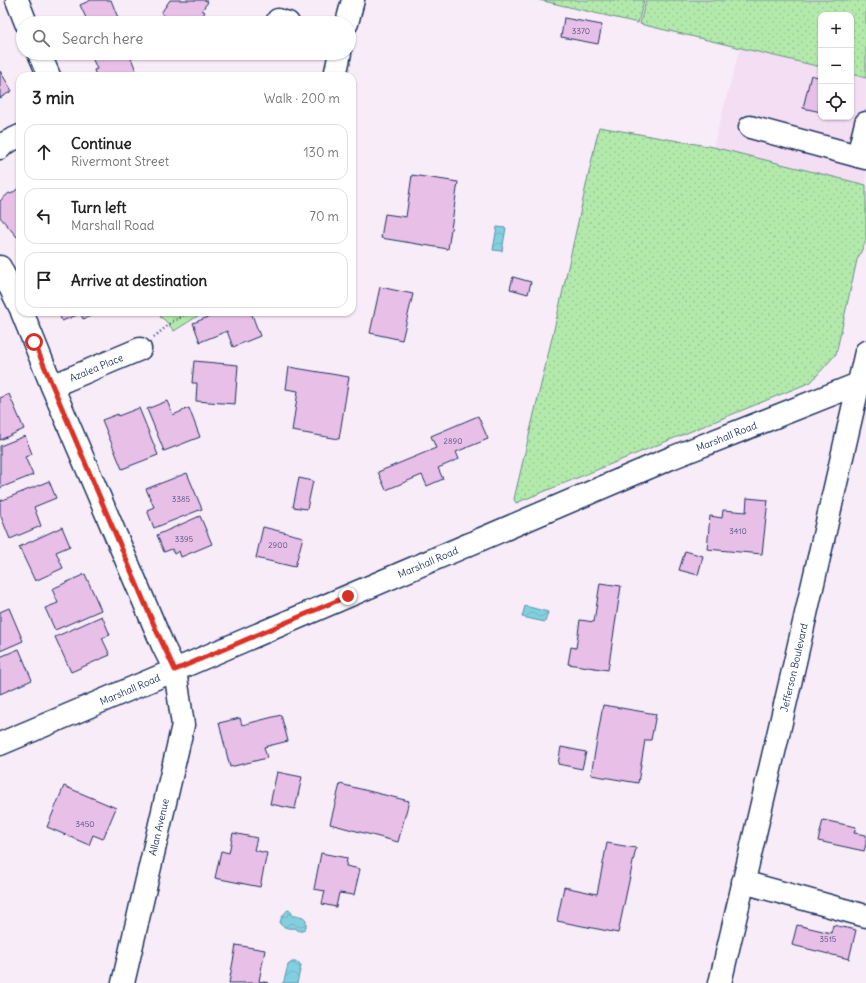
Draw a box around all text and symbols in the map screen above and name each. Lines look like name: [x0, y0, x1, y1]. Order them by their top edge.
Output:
map controls: [818, 12, 854, 120]
button: +: [818, 12, 854, 48]
search box: [16, 16, 356, 60]
house number: 3370: [572, 26, 590, 36]
icon: search: [30, 27, 52, 49]
text: Search here: [62, 29, 143, 48]
button: −: [818, 48, 854, 84]
button: locate: [818, 84, 854, 120]
text: 3 min: [32, 87, 74, 109]
text: Walk · 200 m: [264, 90, 340, 107]
text: Continue: [71, 134, 132, 153]
icon: ahead: [33, 141, 55, 163]
text: 130 m: [303, 144, 339, 161]
text: Rivermont Street: [71, 153, 169, 170]
text: Turn left: [71, 198, 126, 217]
icon: left: [33, 205, 55, 227]
text: 70 m: [310, 208, 339, 225]
text: Marshall Road: [71, 217, 154, 234]
icon: arrive: [33, 269, 55, 291]
text: Arrive at destination: [71, 271, 207, 290]
route start: [25, 333, 43, 351]
street label: Azalea Place: [68, 350, 125, 384]
street label: Marshall Road: [694, 418, 759, 454]
house number: 2890: [444, 436, 462, 446]
house number: 3385: [172, 494, 191, 504]
house number: 3410: [729, 526, 747, 536]
house number: 3395: [175, 534, 194, 544]
house number: 2900: [268, 540, 288, 550]
street label: Marshall Road: [396, 543, 460, 581]
route end: [339, 587, 357, 605]
street label: Jefferson Boulevard: [777, 622, 810, 713]
street label: Marshall Road: [98, 671, 162, 708]
street label: Allan Avenue: [146, 797, 172, 857]
house number: 3450: [75, 819, 95, 829]
house number: 3515: [820, 934, 837, 944]

